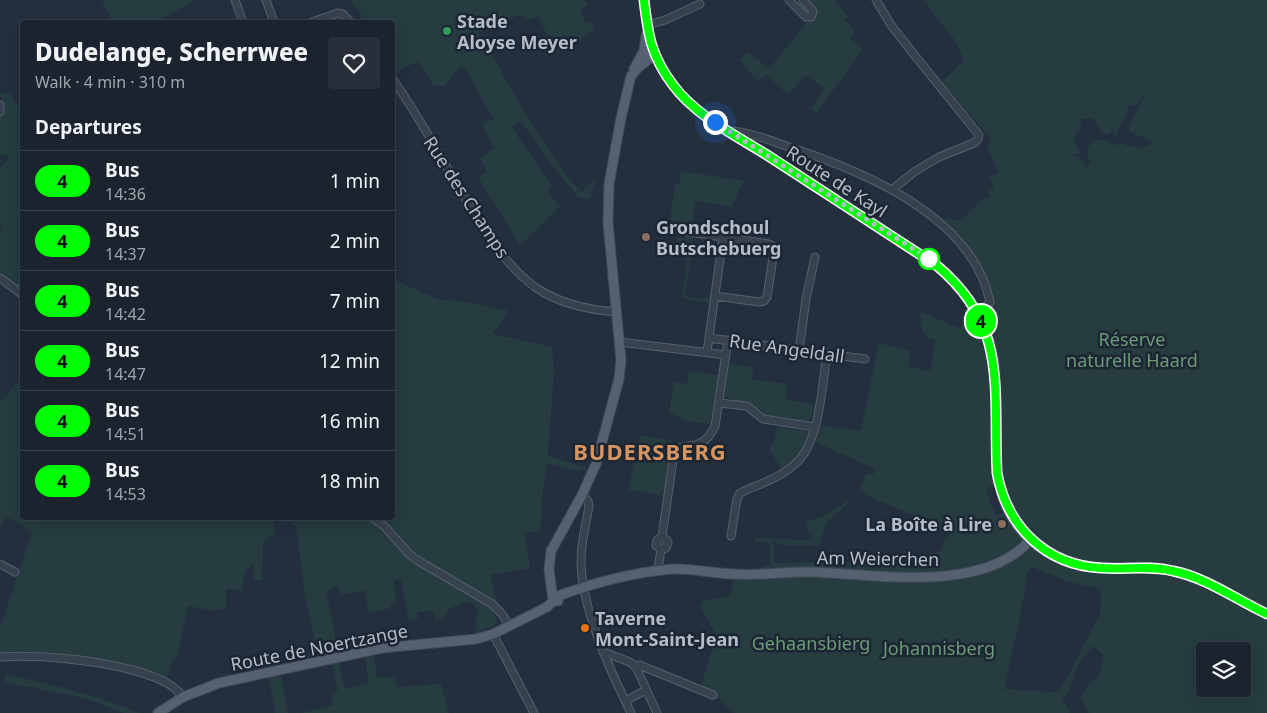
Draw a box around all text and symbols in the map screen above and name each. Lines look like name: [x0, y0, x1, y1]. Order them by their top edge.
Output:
place label: Stade Aloyse Meyer: [457, 9, 577, 54]
marker: Stade Aloyse Meyer: [441, 25, 453, 37]
text: Dudelange, Scherrwee: [35, 35, 308, 68]
button: heart: [328, 37, 380, 89]
text: Walk · 4 min · 310 m: [35, 71, 185, 93]
your location: [703, 110, 728, 135]
text: Departures: [35, 114, 142, 140]
street label: Rue des Champs: [419, 131, 515, 263]
street label: Route de Kayl: [782, 139, 892, 223]
text: Bus: [105, 157, 140, 183]
text: 1 min: [330, 168, 380, 194]
text: 4: [57, 169, 68, 193]
text: 14:36: [105, 183, 146, 205]
place label: Grondschoul Butschebuerg: [656, 215, 781, 260]
text: Bus: [105, 217, 140, 243]
text: 2 min: [330, 228, 380, 254]
text: 4: [57, 229, 68, 253]
marker: Grondschoul Butschebuerg: [640, 231, 652, 243]
text: 14:37: [105, 243, 146, 265]
unlabelled marker: [918, 248, 940, 270]
text: Bus: [105, 277, 140, 303]
text: 7 min: [330, 288, 380, 314]
text: 4: [57, 289, 68, 313]
text: 14:42: [105, 303, 146, 325]
line badge: 4: [965, 305, 997, 337]
text: 4: [976, 309, 986, 333]
park label: Réserve naturelle Haard: [1066, 327, 1198, 372]
street label: Rue Angeldall: [728, 328, 846, 368]
text: Bus: [105, 337, 140, 363]
text: 12 min: [319, 348, 380, 374]
text: 4: [57, 349, 68, 373]
text: 14:47: [105, 363, 146, 385]
text: Bus: [105, 397, 140, 423]
text: 16 min: [319, 408, 380, 434]
text: 4: [57, 409, 68, 433]
text: 14:51: [105, 423, 146, 445]
district label: BUDERSBERG: [573, 436, 727, 466]
text: Bus: [105, 457, 140, 483]
text: 18 min: [319, 468, 380, 494]
text: 4: [57, 469, 68, 493]
text: 14:53: [105, 483, 146, 505]
place label: La Boîte à Lire: [865, 512, 992, 536]
marker: La Boîte à Lire: [996, 518, 1008, 530]
street label: Am Weierchen: [817, 545, 939, 571]
place label: Taverne Mont-Saint-Jean: [595, 606, 739, 651]
street label: Route de Noertzange: [228, 618, 410, 676]
marker: Taverne Mont-Saint-Jean: [579, 622, 591, 634]
park label: Gehaansbierg: [752, 631, 870, 655]
park label: Johannisberg: [881, 636, 995, 660]
map controls: [1196, 642, 1251, 697]
button: layers: [1196, 642, 1251, 697]

